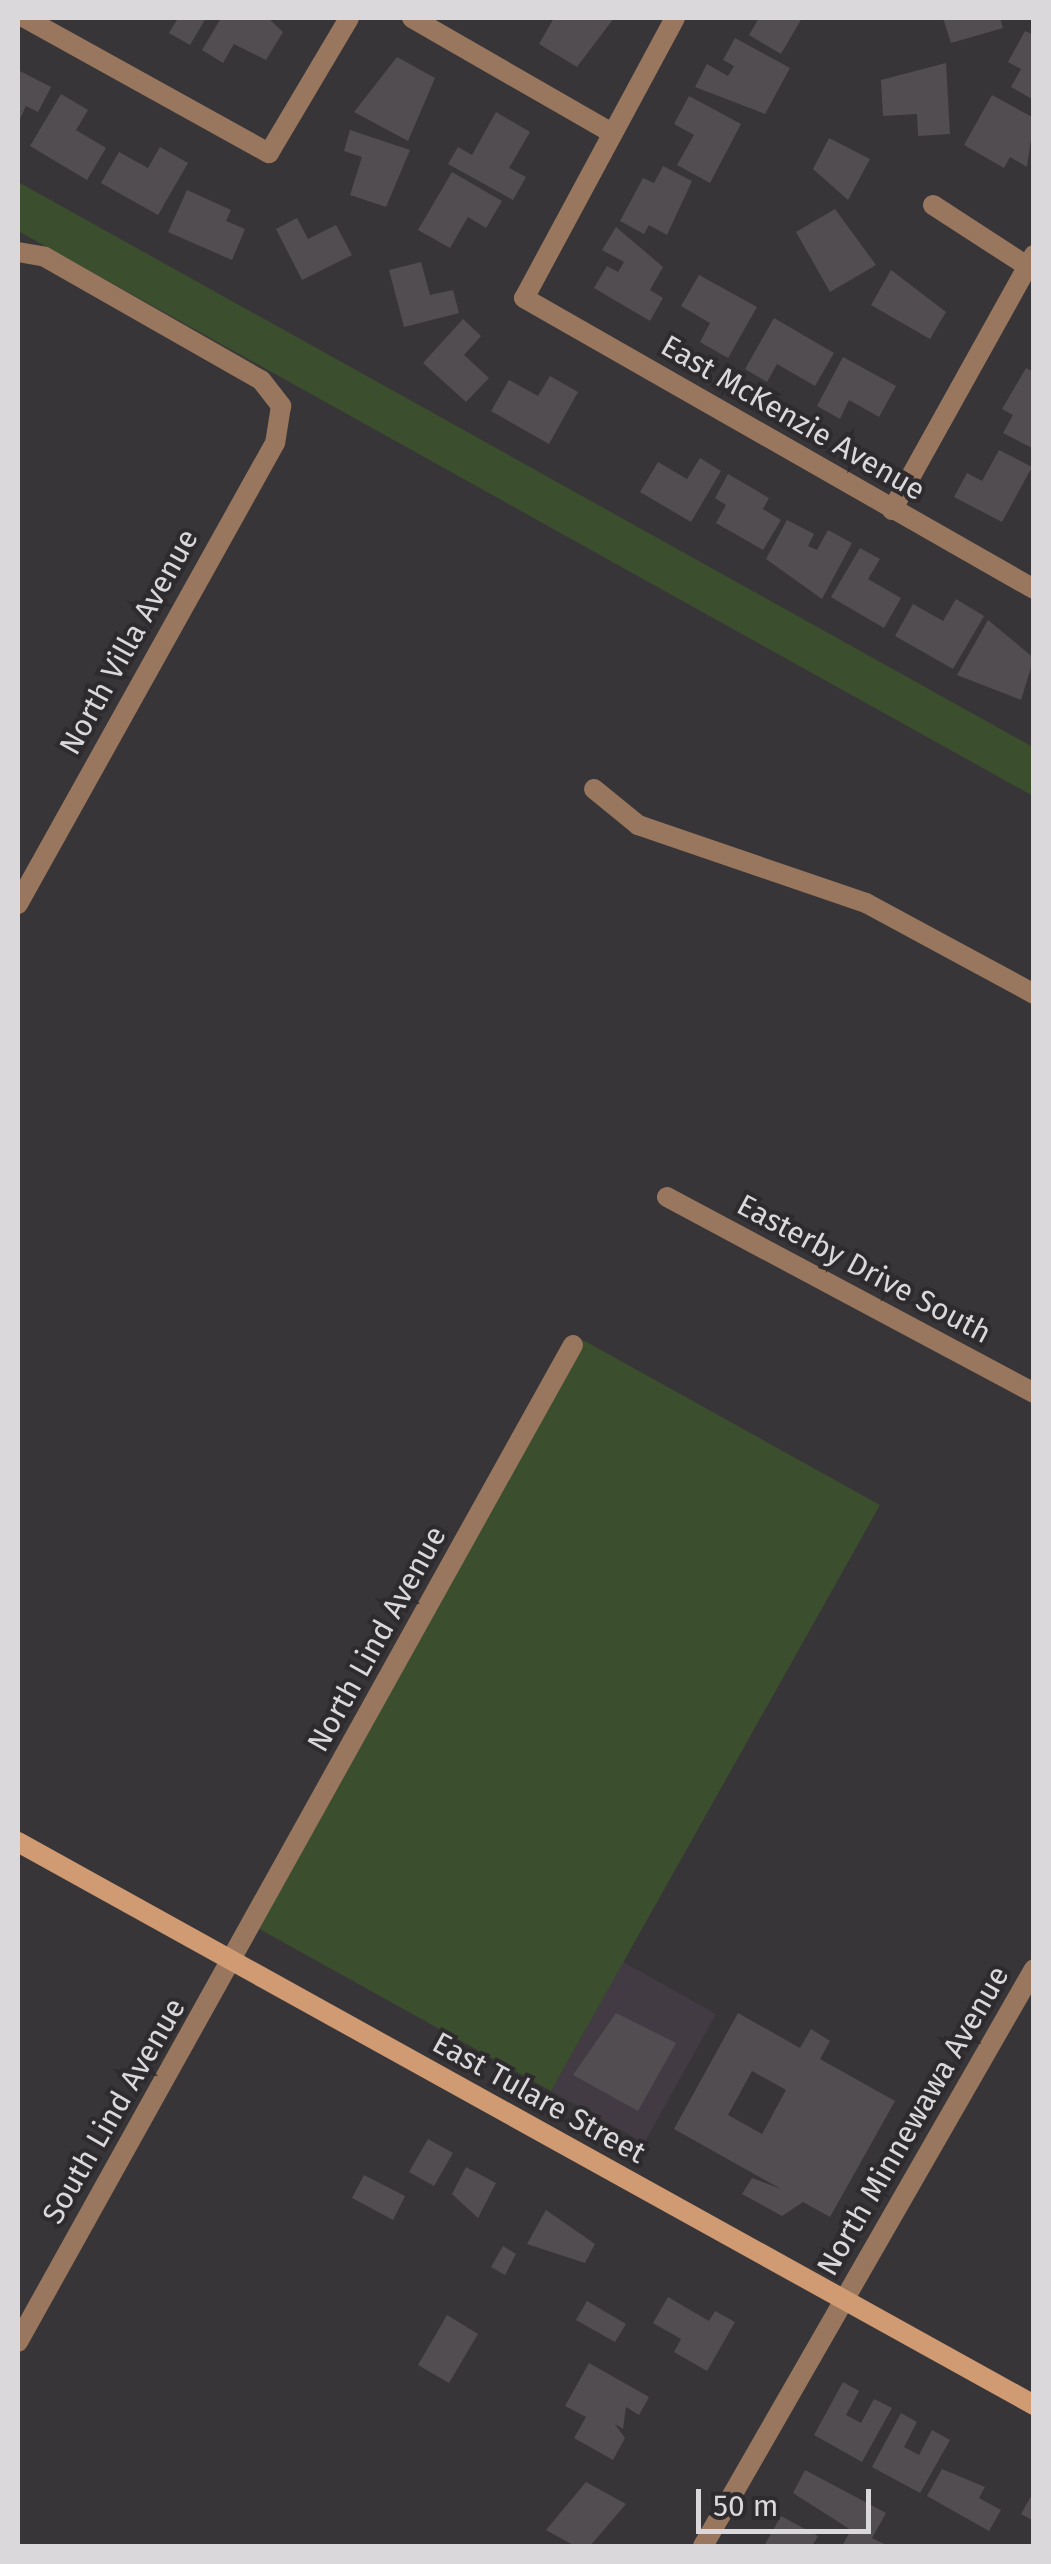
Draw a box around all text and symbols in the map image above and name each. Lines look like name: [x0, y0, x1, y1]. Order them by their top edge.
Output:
street label: East McKenzie Avenue: [655, 328, 931, 508]
street label: North Villa Avenue: [52, 523, 206, 761]
street label: Easterby Drive South: [731, 1187, 997, 1351]
street label: North Lind Avenue: [300, 1520, 454, 1758]
street label: North Minnewawa Avenue: [810, 1960, 1016, 2282]
street label: South Lind Avenue: [35, 1992, 193, 2230]
street label: East Tulare Street: [426, 2025, 652, 2171]
scale bar: [701, 2469, 876, 2531]
text: 50 m: [713, 2488, 778, 2524]

